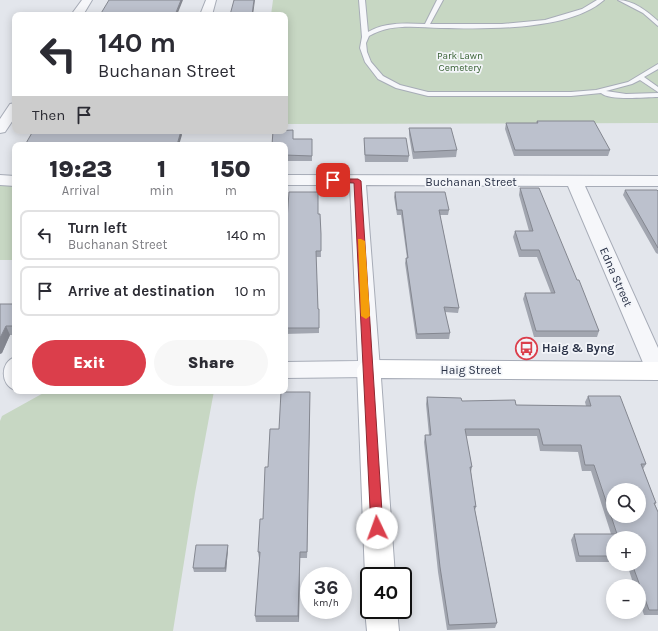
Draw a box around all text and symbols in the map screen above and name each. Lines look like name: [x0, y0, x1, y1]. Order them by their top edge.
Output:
text: 140 m: [98, 26, 176, 59]
icon: left: [32, 28, 84, 80]
park label: Park Lawn Cemetery: [437, 50, 483, 74]
text: Buchanan Street: [98, 60, 235, 82]
icon: arrive: [73, 104, 95, 126]
text: Then: [32, 106, 65, 124]
text: 19:23: [49, 155, 112, 183]
text: 1: [157, 155, 166, 183]
text: 150: [211, 155, 251, 183]
pin: [316, 163, 350, 197]
icon: arrive: [322, 169, 344, 191]
street label: Buchanan Street: [425, 175, 517, 189]
text: Arrival: [62, 183, 100, 198]
text: min: [150, 183, 174, 198]
text: m: [225, 183, 237, 198]
text: Turn left: [68, 219, 127, 237]
icon: left: [34, 224, 56, 246]
text: 140 m: [226, 226, 266, 244]
text: Buchanan Street: [68, 237, 167, 252]
street label: Edna Street: [597, 245, 636, 309]
icon: arrive: [34, 280, 56, 302]
text: Arrive at destination: [68, 282, 215, 300]
text: 10 m: [235, 282, 266, 300]
bus stop icon: Haig & Byng: [513, 335, 539, 361]
button: Exit: [32, 340, 146, 386]
button: Share: [154, 340, 268, 386]
place label: Haig & Byng: [542, 341, 614, 355]
street label: Haig Street: [441, 363, 502, 377]
map controls: [606, 483, 646, 619]
button: search: [606, 483, 646, 523]
position arrow: [356, 507, 398, 549]
button: +: [606, 531, 646, 571]
speed limit sign: 40: [360, 567, 412, 619]
text: 36: [314, 576, 338, 599]
button: −: [606, 579, 646, 619]
text: km/h: [313, 597, 339, 609]

